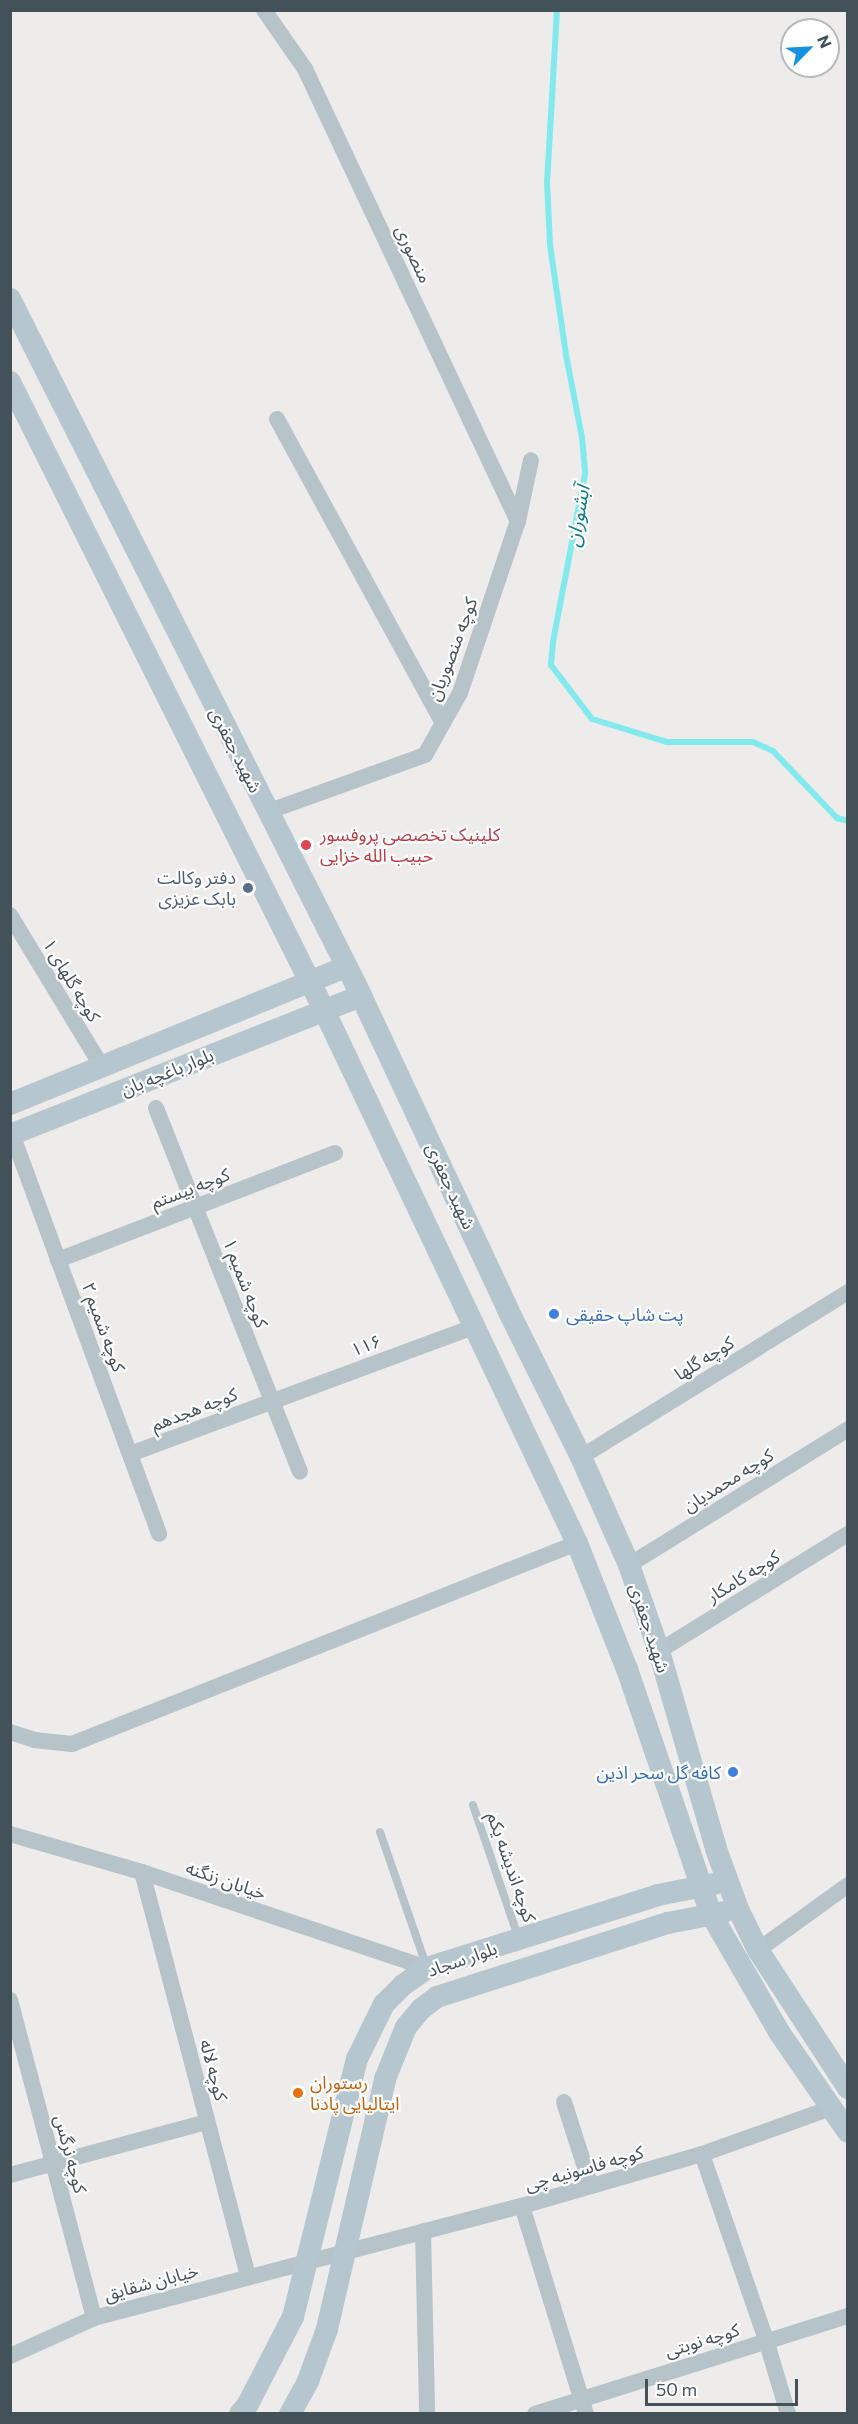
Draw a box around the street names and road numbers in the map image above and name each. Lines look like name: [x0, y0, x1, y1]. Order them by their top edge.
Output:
street label: منصوری: [391, 222, 437, 286]
street label: کوچه منصوریان: [422, 594, 482, 704]
street label: شهید جعفری: [205, 704, 267, 796]
street label: کوچه گلهای ۱: [39, 934, 105, 1026]
street label: بلوار باغچه بان: [117, 1044, 217, 1100]
street label: شهید جعفری: [422, 1139, 480, 1233]
street label: کوچه بیستم: [148, 1163, 232, 1213]
street label: کوچه شمیم ۱: [219, 1235, 273, 1331]
street label: کوچه شمیم ۲: [78, 1279, 130, 1375]
street label: ۱۱۶: [348, 1330, 384, 1360]
street label: کوچه گلها: [670, 1331, 738, 1385]
street label: کوچه هجدهم: [148, 1383, 240, 1435]
street label: کوچه محمدیان: [679, 1444, 777, 1516]
street label: کوچه کامکار: [703, 1545, 783, 1607]
street label: شهید جعفری: [625, 1581, 675, 1675]
street label: کوچه اندیشه یکم: [483, 1809, 541, 1925]
street label: خیابان زنگنه: [183, 1856, 269, 1904]
street label: بلوار سجاد: [424, 1937, 500, 1981]
street label: کوچه لاله: [195, 2037, 233, 2103]
street label: کوچه نرگس: [50, 2112, 92, 2196]
street label: کوچه فاسونیه چی: [522, 2141, 646, 2195]
street label: خیابان شقایق: [102, 2259, 200, 2305]
street label: کوچه نوبتی: [662, 2318, 742, 2362]

